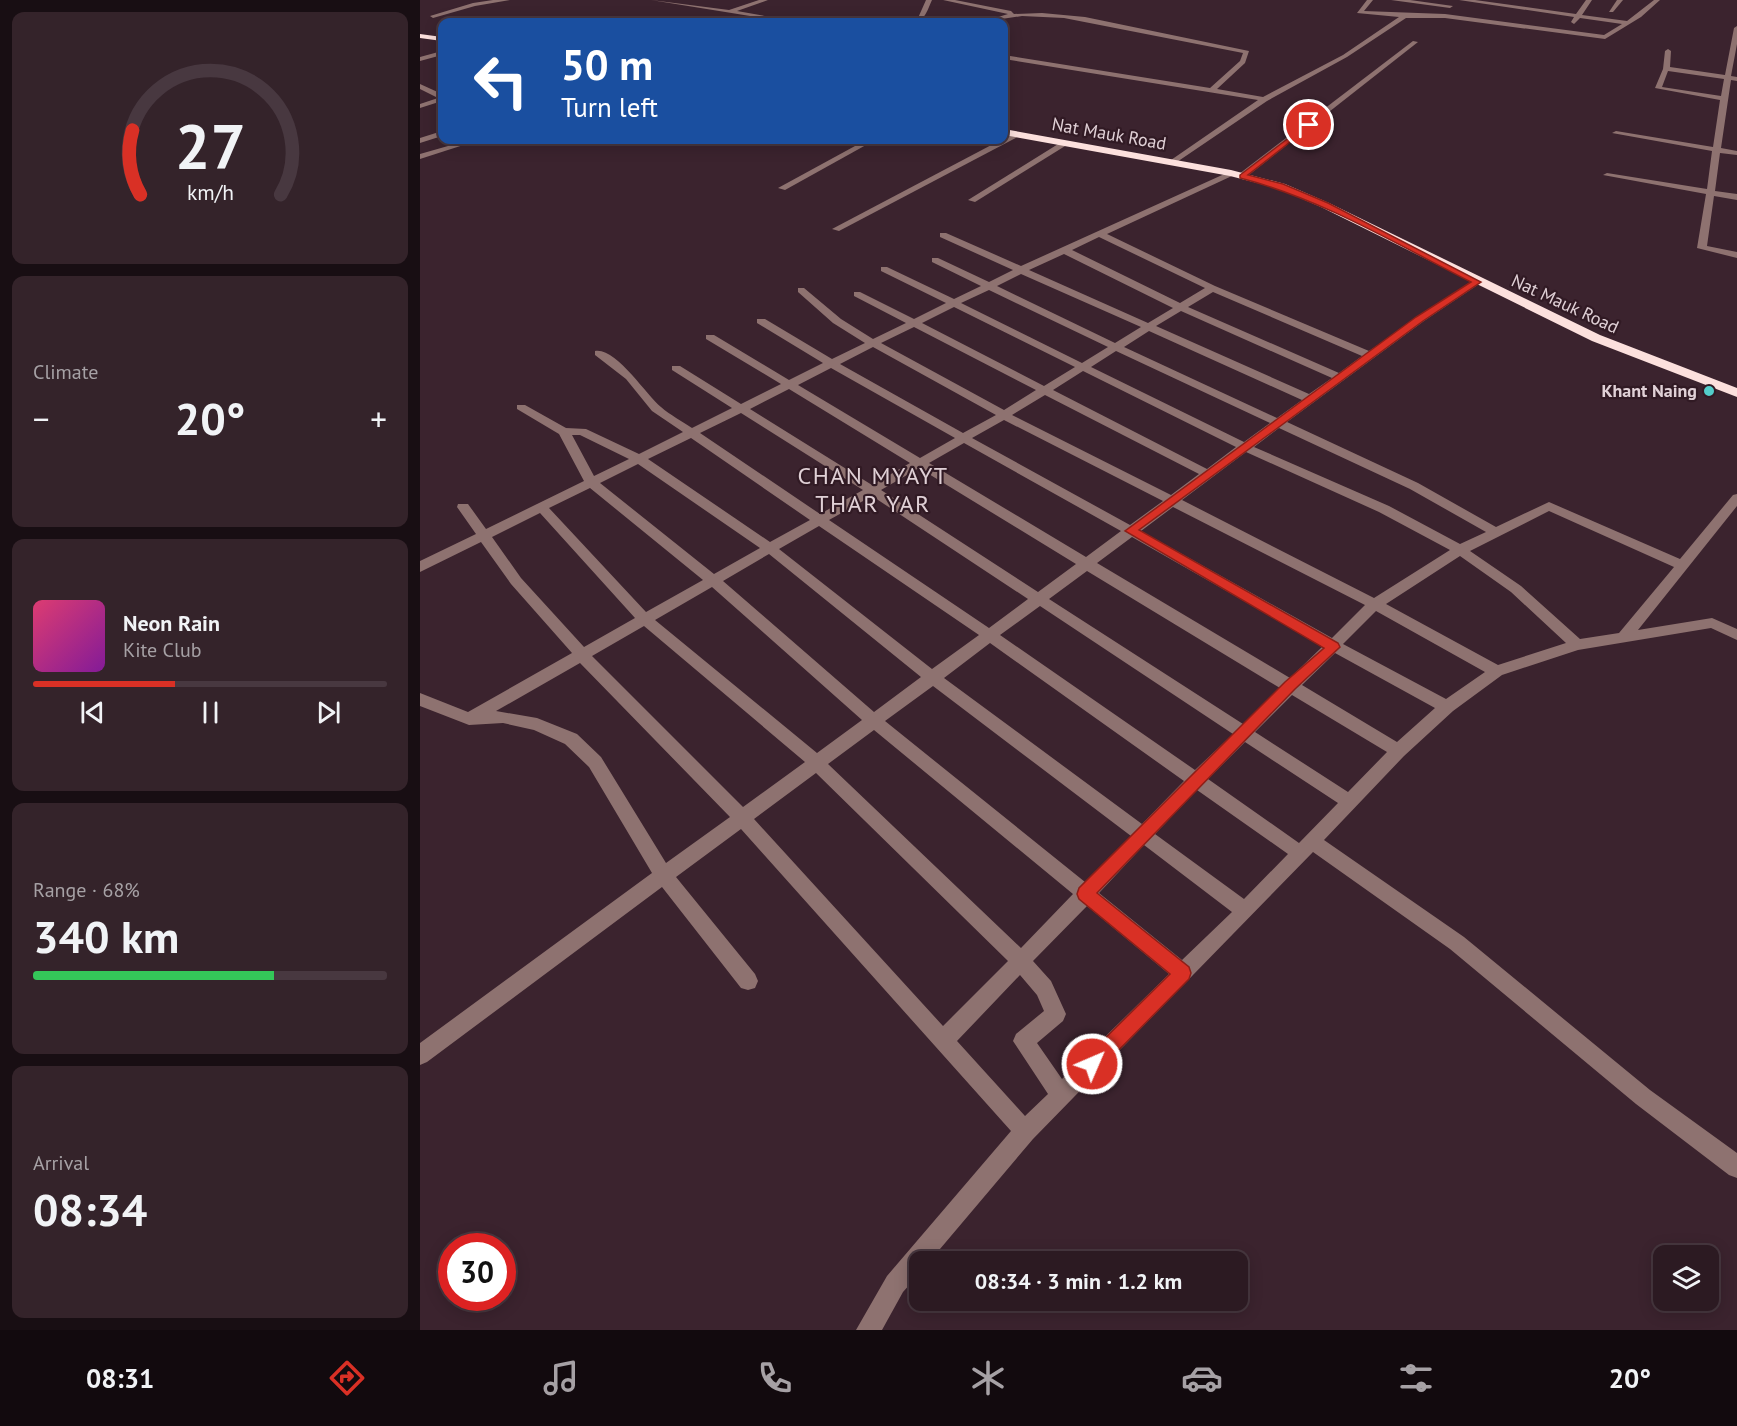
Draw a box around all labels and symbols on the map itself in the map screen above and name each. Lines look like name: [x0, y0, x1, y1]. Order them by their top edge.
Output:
pin: [1283, 99, 1334, 150]
street label: Nat Mauk Road: [1050, 112, 1168, 155]
street label: Nat Mauk Road: [1508, 269, 1623, 338]
place label: Khant Naing: [1601, 379, 1697, 402]
marker: Khant Naing: [1702, 384, 1716, 398]
district label: CHAN MYAYT THAR YAR: [797, 460, 949, 519]
position arrow: [1060, 1032, 1124, 1096]
speed limit sign: 30: [438, 1233, 516, 1311]

